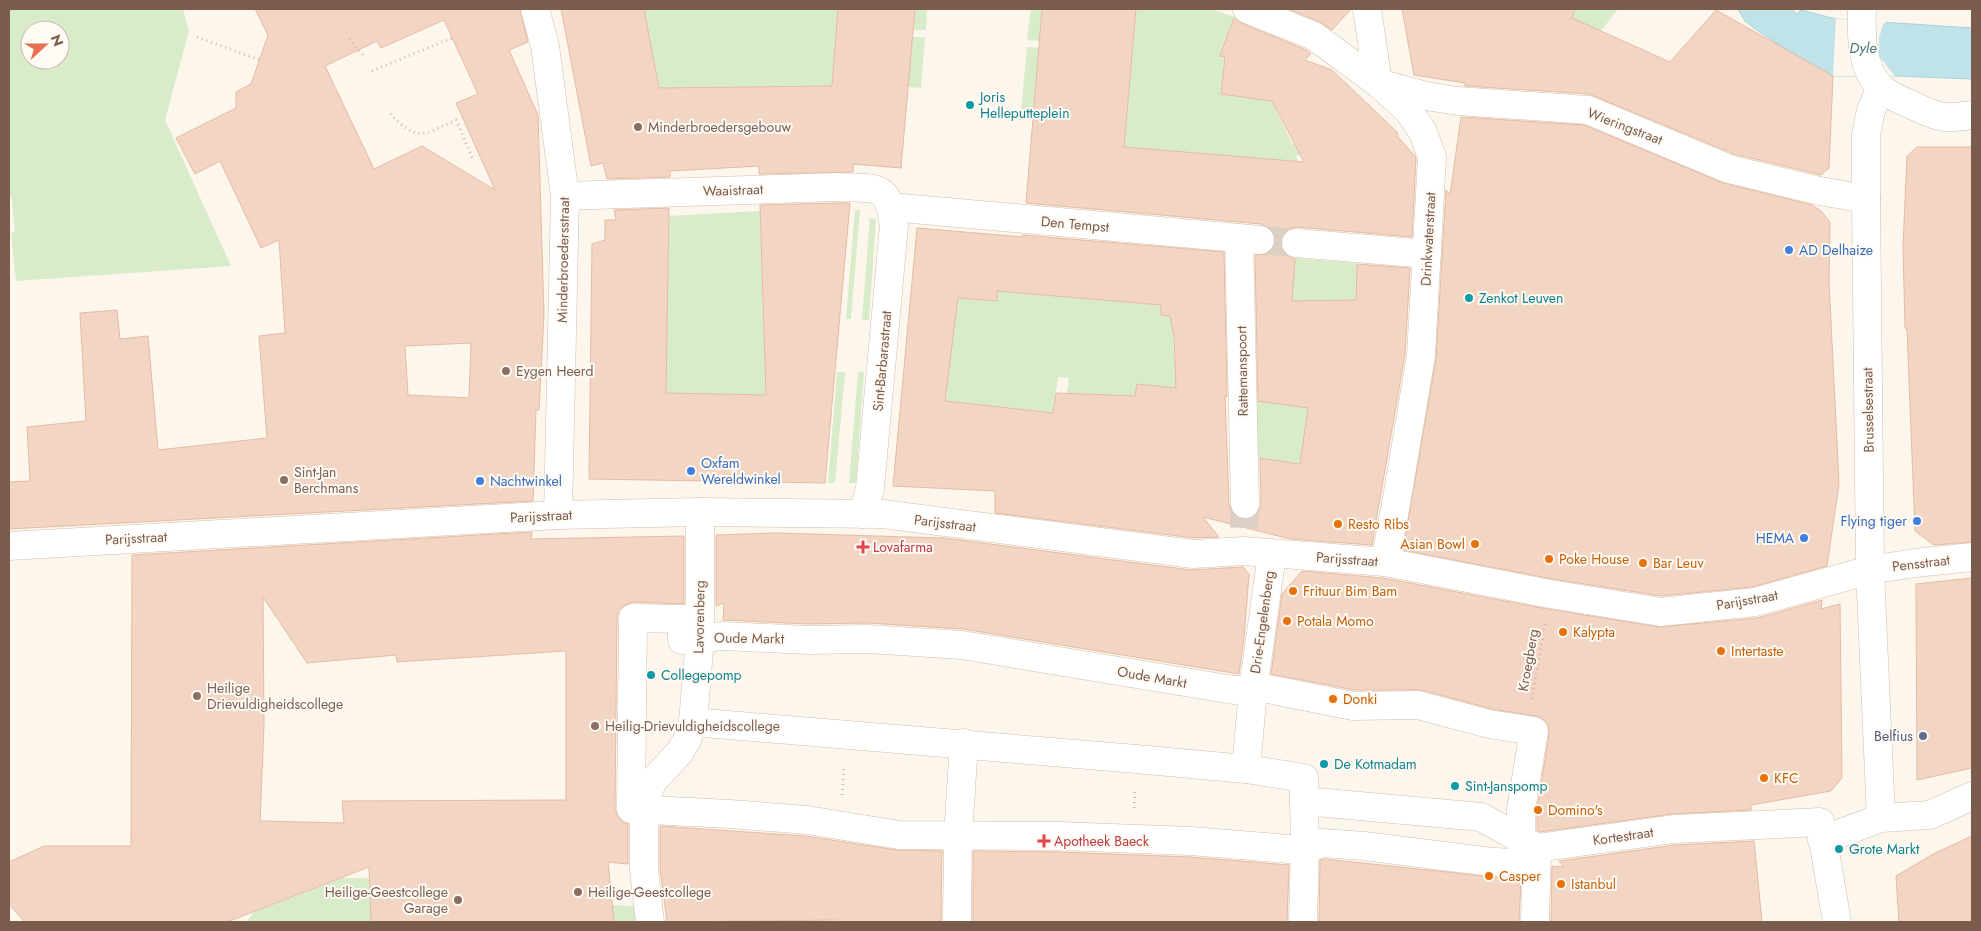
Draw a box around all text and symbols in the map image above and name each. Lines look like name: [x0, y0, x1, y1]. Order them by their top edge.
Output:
north arrow: [20, 20, 70, 70]
text: N: [46, 32, 68, 49]
water label: Dyle: [1849, 37, 1877, 59]
place label: Joris Helleputteplein: [978, 87, 1070, 123]
marker: Joris Helleputteplein: [964, 99, 976, 111]
street label: Wieringstraat: [1584, 102, 1666, 150]
place label: Minderbroedersgebouw: [648, 117, 792, 137]
marker: Minderbroedersgebouw: [632, 121, 644, 133]
street label: Waaistraat: [703, 179, 764, 201]
street label: Drinkwaterstraat: [1416, 191, 1440, 286]
street label: Minderbroedersstraat: [552, 196, 574, 323]
street label: Den Tempst: [1040, 211, 1111, 237]
place label: AD Delhaize: [1799, 240, 1873, 260]
marker: AD Delhaize: [1783, 244, 1795, 256]
place label: Zenkot Leuven: [1479, 288, 1563, 308]
marker: Zenkot Leuven: [1463, 292, 1475, 304]
street label: Sint-Barbarastraat: [868, 309, 896, 412]
street label: Rattemanspoort: [1231, 325, 1253, 416]
place label: Eygen Heerd: [516, 361, 594, 381]
marker: Eygen Heerd: [500, 365, 512, 377]
street label: Brusselsestraat: [1857, 367, 1879, 453]
place label: Oxfam Wereldwinkel: [701, 453, 781, 489]
place label: Sint-Jan Berchmans: [294, 462, 359, 498]
marker: Oxfam Wereldwinkel: [685, 465, 697, 477]
place label: Nachtwinkel: [490, 471, 562, 491]
marker: Sint-Jan Berchmans: [278, 474, 290, 486]
marker: Nachtwinkel: [474, 475, 486, 487]
street label: Parijsstraat: [509, 504, 573, 528]
street label: Parijsstraat: [913, 509, 978, 537]
place label: Flying tiger: [1840, 511, 1907, 531]
place label: Resto Ribs: [1348, 514, 1409, 534]
marker: Flying tiger: [1911, 515, 1923, 527]
marker: Resto Ribs: [1332, 518, 1344, 530]
street label: Parijsstraat: [104, 526, 168, 550]
place label: HEMA: [1756, 528, 1795, 548]
marker: HEMA: [1798, 532, 1810, 544]
place label: Asian Bowl: [1400, 534, 1465, 554]
place label: Lovafarma: [873, 537, 933, 557]
marker: Asian Bowl: [1469, 538, 1481, 550]
marker: Lovafarma: [857, 541, 869, 553]
street label: Parijsstraat: [1315, 547, 1379, 571]
place label: Poke House: [1559, 549, 1629, 569]
street label: Pensstraat: [1891, 549, 1952, 576]
marker: Poke House: [1543, 553, 1555, 565]
place label: Bar Leuv: [1653, 553, 1704, 573]
marker: Bar Leuv: [1637, 557, 1649, 569]
street label: Drie-Engelenberg: [1245, 569, 1279, 675]
street label: Lavorenberg: [688, 580, 710, 654]
place label: Frituur Bim Bam: [1303, 581, 1397, 601]
marker: Frituur Bim Bam: [1287, 585, 1299, 597]
street label: Parijsstraat: [1715, 585, 1780, 615]
place label: Potala Momo: [1297, 611, 1374, 631]
marker: Potala Momo: [1281, 615, 1293, 627]
place label: Kalypta: [1573, 622, 1615, 642]
marker: Kalypta: [1557, 626, 1569, 638]
street label: Oude Markt: [714, 627, 785, 649]
street label: Kroegberg: [1513, 627, 1543, 693]
place label: Intertaste: [1731, 641, 1783, 661]
marker: Intertaste: [1715, 645, 1727, 657]
street label: Oude Markt: [1116, 661, 1189, 693]
place label: Collegepomp: [661, 665, 742, 685]
marker: Collegepomp: [645, 669, 657, 681]
place label: Heilige Drievuldigheidscollege: [207, 678, 343, 714]
place label: Donki: [1343, 689, 1377, 709]
marker: Heilige Drievuldigheidscollege: [191, 690, 203, 702]
marker: Donki: [1327, 693, 1339, 705]
place label: Heilig-Drievuldigheidscollege: [605, 716, 780, 736]
marker: Heilig-Drievuldigheidscollege: [589, 720, 601, 732]
place label: Belfius: [1874, 726, 1913, 746]
marker: Belfius: [1917, 730, 1929, 742]
place label: De Kotmadam: [1334, 754, 1417, 774]
marker: De Kotmadam: [1318, 758, 1330, 770]
place label: KFC: [1774, 768, 1799, 788]
marker: KFC: [1758, 772, 1770, 784]
place label: Sint-Janspomp: [1465, 776, 1548, 796]
marker: Sint-Janspomp: [1449, 780, 1461, 792]
place label: Domino's: [1548, 800, 1603, 820]
marker: Domino's: [1532, 804, 1544, 816]
street label: Kortestraat: [1591, 822, 1655, 850]
place label: Apotheek Baeck: [1054, 831, 1150, 851]
marker: Apotheek Baeck: [1038, 835, 1050, 847]
place label: Grote Markt: [1849, 839, 1920, 859]
marker: Grote Markt: [1833, 843, 1845, 855]
place label: Casper: [1499, 866, 1541, 886]
marker: Casper: [1483, 870, 1495, 882]
place label: Istanbul: [1571, 874, 1616, 894]
marker: Istanbul: [1555, 878, 1567, 890]
place label: Heilige-Geestcollege Garage: [325, 882, 448, 918]
place label: Heilige-Geestcollege: [588, 882, 711, 902]
marker: Heilige-Geestcollege: [572, 886, 584, 898]
marker: Heilige-Geestcollege Garage: [452, 894, 464, 906]

